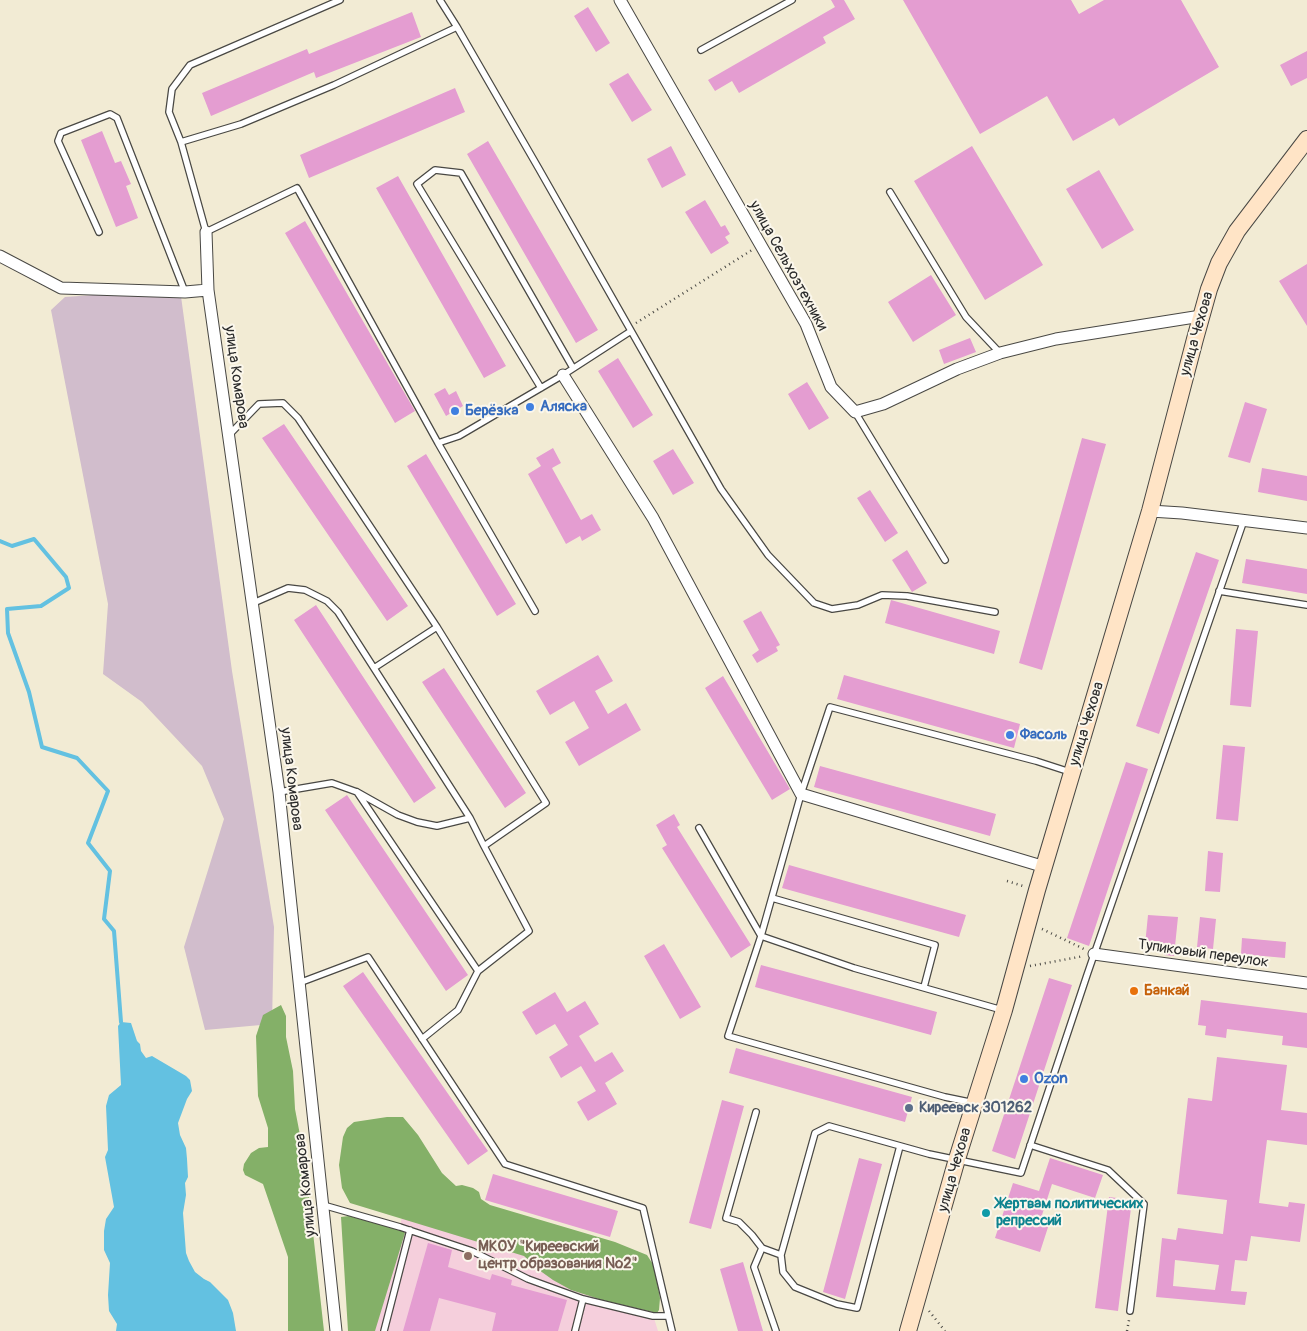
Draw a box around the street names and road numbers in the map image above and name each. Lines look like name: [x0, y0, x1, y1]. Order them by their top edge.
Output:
street label: улица Сельхозтехники: [745, 198, 831, 334]
street label: улица Чехова: [1176, 290, 1218, 378]
street label: улица Комарова: [220, 324, 252, 430]
street label: улица Чехова: [1066, 680, 1108, 768]
street label: улица Комарова: [276, 726, 306, 832]
street label: Тупиковый переулок: [1136, 936, 1270, 972]
street label: улица Чехова: [934, 1126, 976, 1214]
street label: улица Комарова: [292, 1133, 320, 1237]

